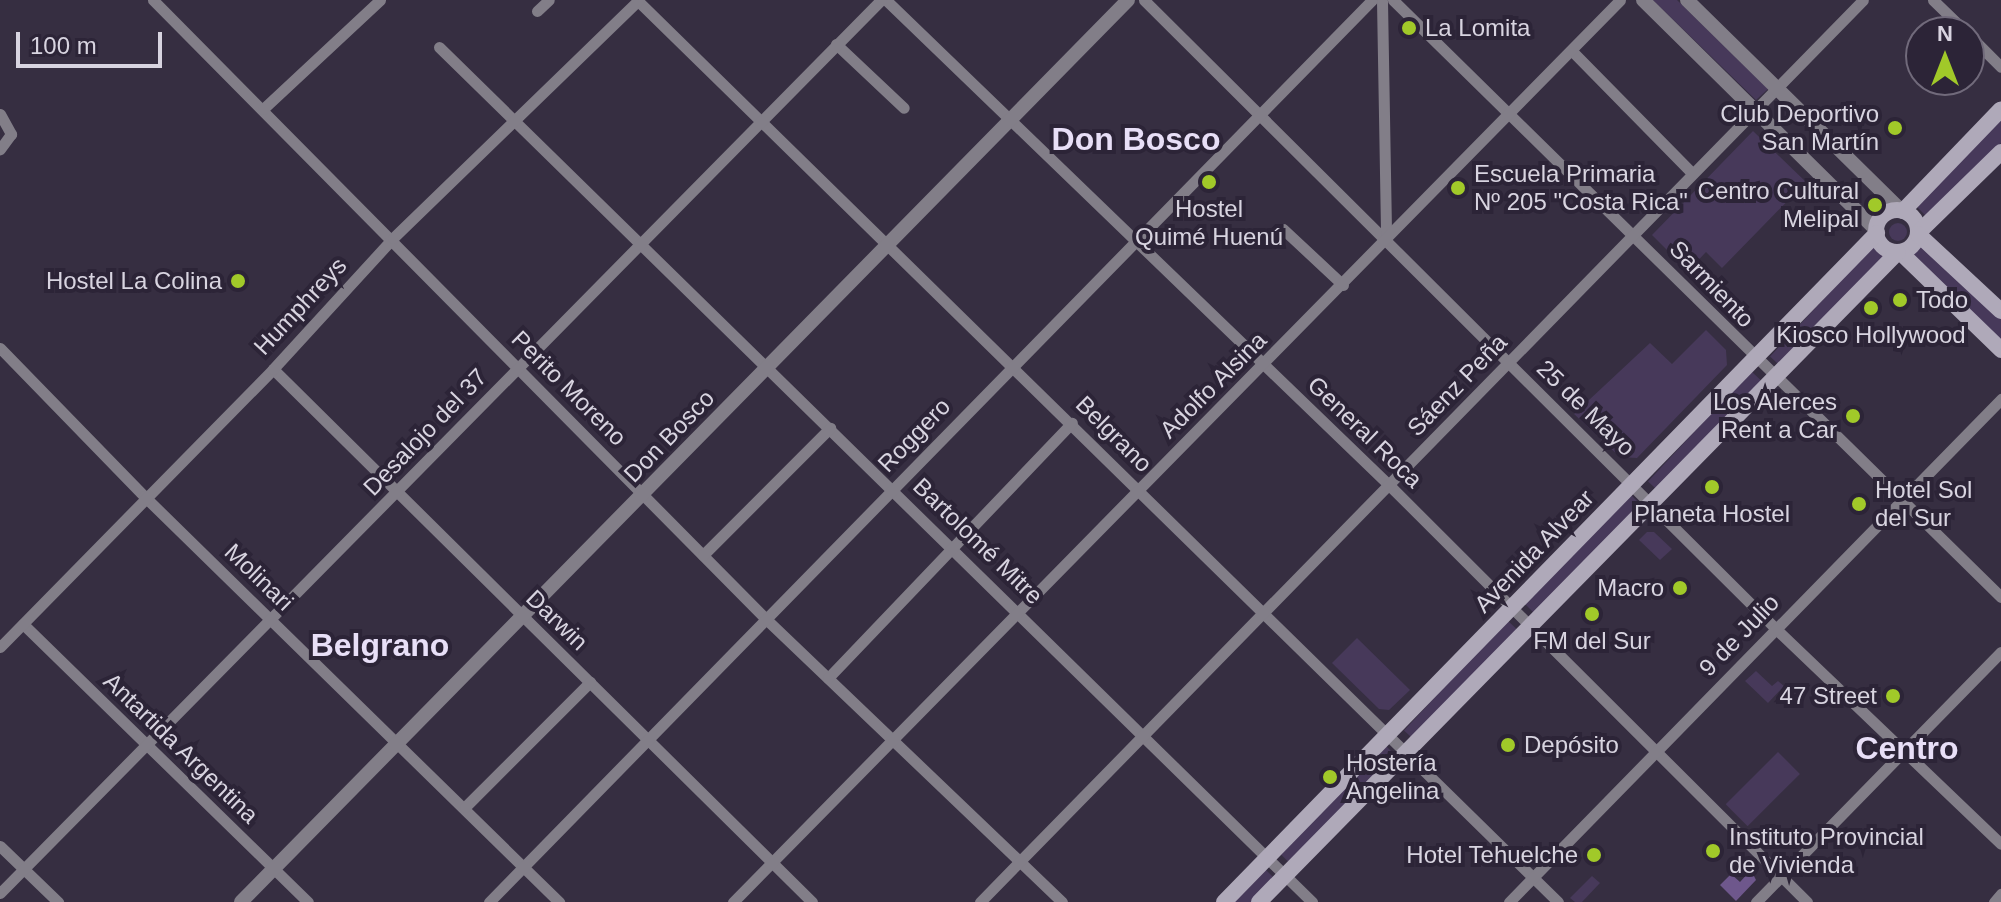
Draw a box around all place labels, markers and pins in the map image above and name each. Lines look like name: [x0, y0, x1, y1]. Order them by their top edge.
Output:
place label: La Lomita: [1425, 14, 1530, 42]
marker: La Lomita: [1400, 19, 1418, 37]
place label: Club Deportivo San Martín: [1720, 100, 1879, 156]
marker: Club Deportivo San Martín: [1886, 119, 1904, 137]
place label: Escuela Primaria Nº 205 "Costa Rica": [1474, 160, 1688, 216]
marker: Hostel Quimé Huenú: [1200, 173, 1218, 191]
place label: Centro Cultural Melipal: [1698, 177, 1859, 233]
marker: Escuela Primaria Nº 205 "Costa Rica": [1449, 179, 1467, 197]
place label: Hostel Quimé Huenú: [1135, 195, 1283, 251]
marker: Centro Cultural Melipal: [1866, 196, 1884, 214]
place label: Hostel La Colina: [46, 267, 222, 295]
marker: Hostel La Colina: [229, 272, 247, 290]
place label: Todo: [1916, 286, 1968, 314]
marker: Todo: [1891, 291, 1909, 309]
marker: Kiosco Hollywood: [1862, 299, 1880, 317]
place label: Kiosco Hollywood: [1776, 321, 1966, 349]
place label: Los Alerces Rent a Car: [1712, 388, 1837, 444]
marker: Los Alerces Rent a Car: [1844, 407, 1862, 425]
place label: Hotel Sol del Sur: [1875, 476, 1972, 532]
marker: Planeta Hostel: [1703, 478, 1721, 496]
marker: Hotel Sol del Sur: [1850, 495, 1868, 513]
place label: Planeta Hostel: [1634, 500, 1790, 528]
place label: Macro: [1597, 574, 1664, 602]
marker: Macro: [1671, 579, 1689, 597]
marker: FM del Sur: [1583, 605, 1601, 623]
place label: FM del Sur: [1533, 627, 1651, 655]
place label: 47 Street: [1780, 682, 1877, 710]
marker: 47 Street: [1884, 687, 1902, 705]
place label: Depósito: [1524, 731, 1619, 759]
marker: Depósito: [1499, 736, 1517, 754]
place label: Hostería Angelina: [1346, 749, 1439, 805]
marker: Hostería Angelina: [1321, 768, 1339, 786]
place label: Instituto Provincial de Vivienda: [1729, 823, 1924, 879]
place label: Hotel Tehuelche: [1406, 841, 1578, 869]
marker: Instituto Provincial de Vivienda: [1704, 842, 1722, 860]
marker: Hotel Tehuelche: [1585, 846, 1603, 864]

